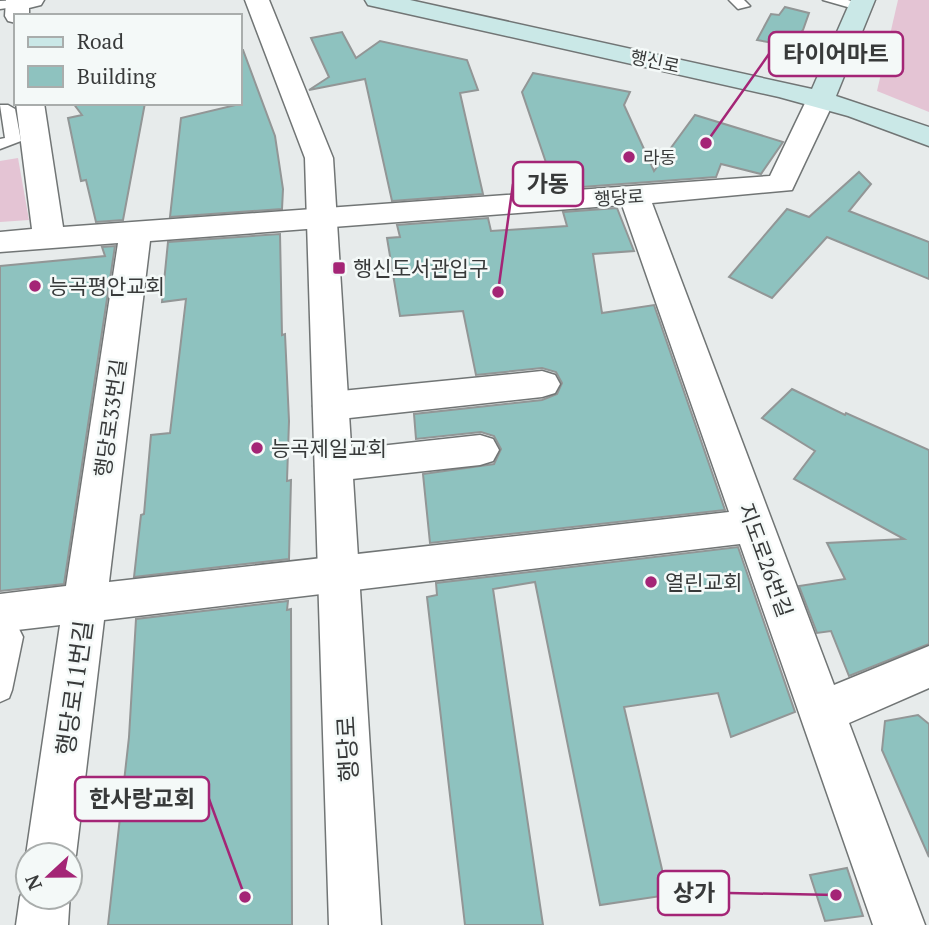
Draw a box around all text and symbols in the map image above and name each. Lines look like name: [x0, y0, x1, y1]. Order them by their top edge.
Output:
legend: [14, 14, 242, 105]
text: Road: [77, 27, 124, 55]
callout: 타이어마트: [769, 32, 903, 76]
text: 타이어마트: [783, 38, 889, 69]
street label: 행신로: [628, 44, 682, 78]
text: Building: [77, 62, 157, 90]
place label: 라동: [643, 145, 676, 169]
marker: 라동: [621, 149, 637, 165]
callout: 가동: [513, 162, 583, 206]
text: 가동: [527, 168, 569, 199]
street label: 행당로: [593, 183, 645, 211]
place label: 행신도서관입구: [353, 254, 488, 282]
marker: 행신도서관입구: [331, 260, 347, 276]
place label: 능곡평안교회: [49, 272, 165, 300]
marker: 능곡평안교회: [27, 278, 43, 294]
street label: 행당로33번길: [88, 357, 132, 479]
place label: 능곡제일교회: [271, 434, 387, 462]
marker: 능곡제일교회: [249, 440, 265, 456]
street label: 지도로26번길: [732, 499, 800, 621]
place label: 열린교회: [665, 568, 742, 596]
marker: 열린교회: [643, 574, 659, 590]
street label: 행당로11번길: [49, 618, 99, 758]
street label: 행당로: [329, 715, 365, 783]
callout: 한사랑교회: [75, 777, 209, 821]
text: 한사랑교회: [89, 783, 195, 814]
north arrow: [14, 841, 84, 911]
text: N: [18, 871, 47, 894]
callout: 상가: [658, 871, 729, 915]
text: 상가: [673, 877, 715, 908]

